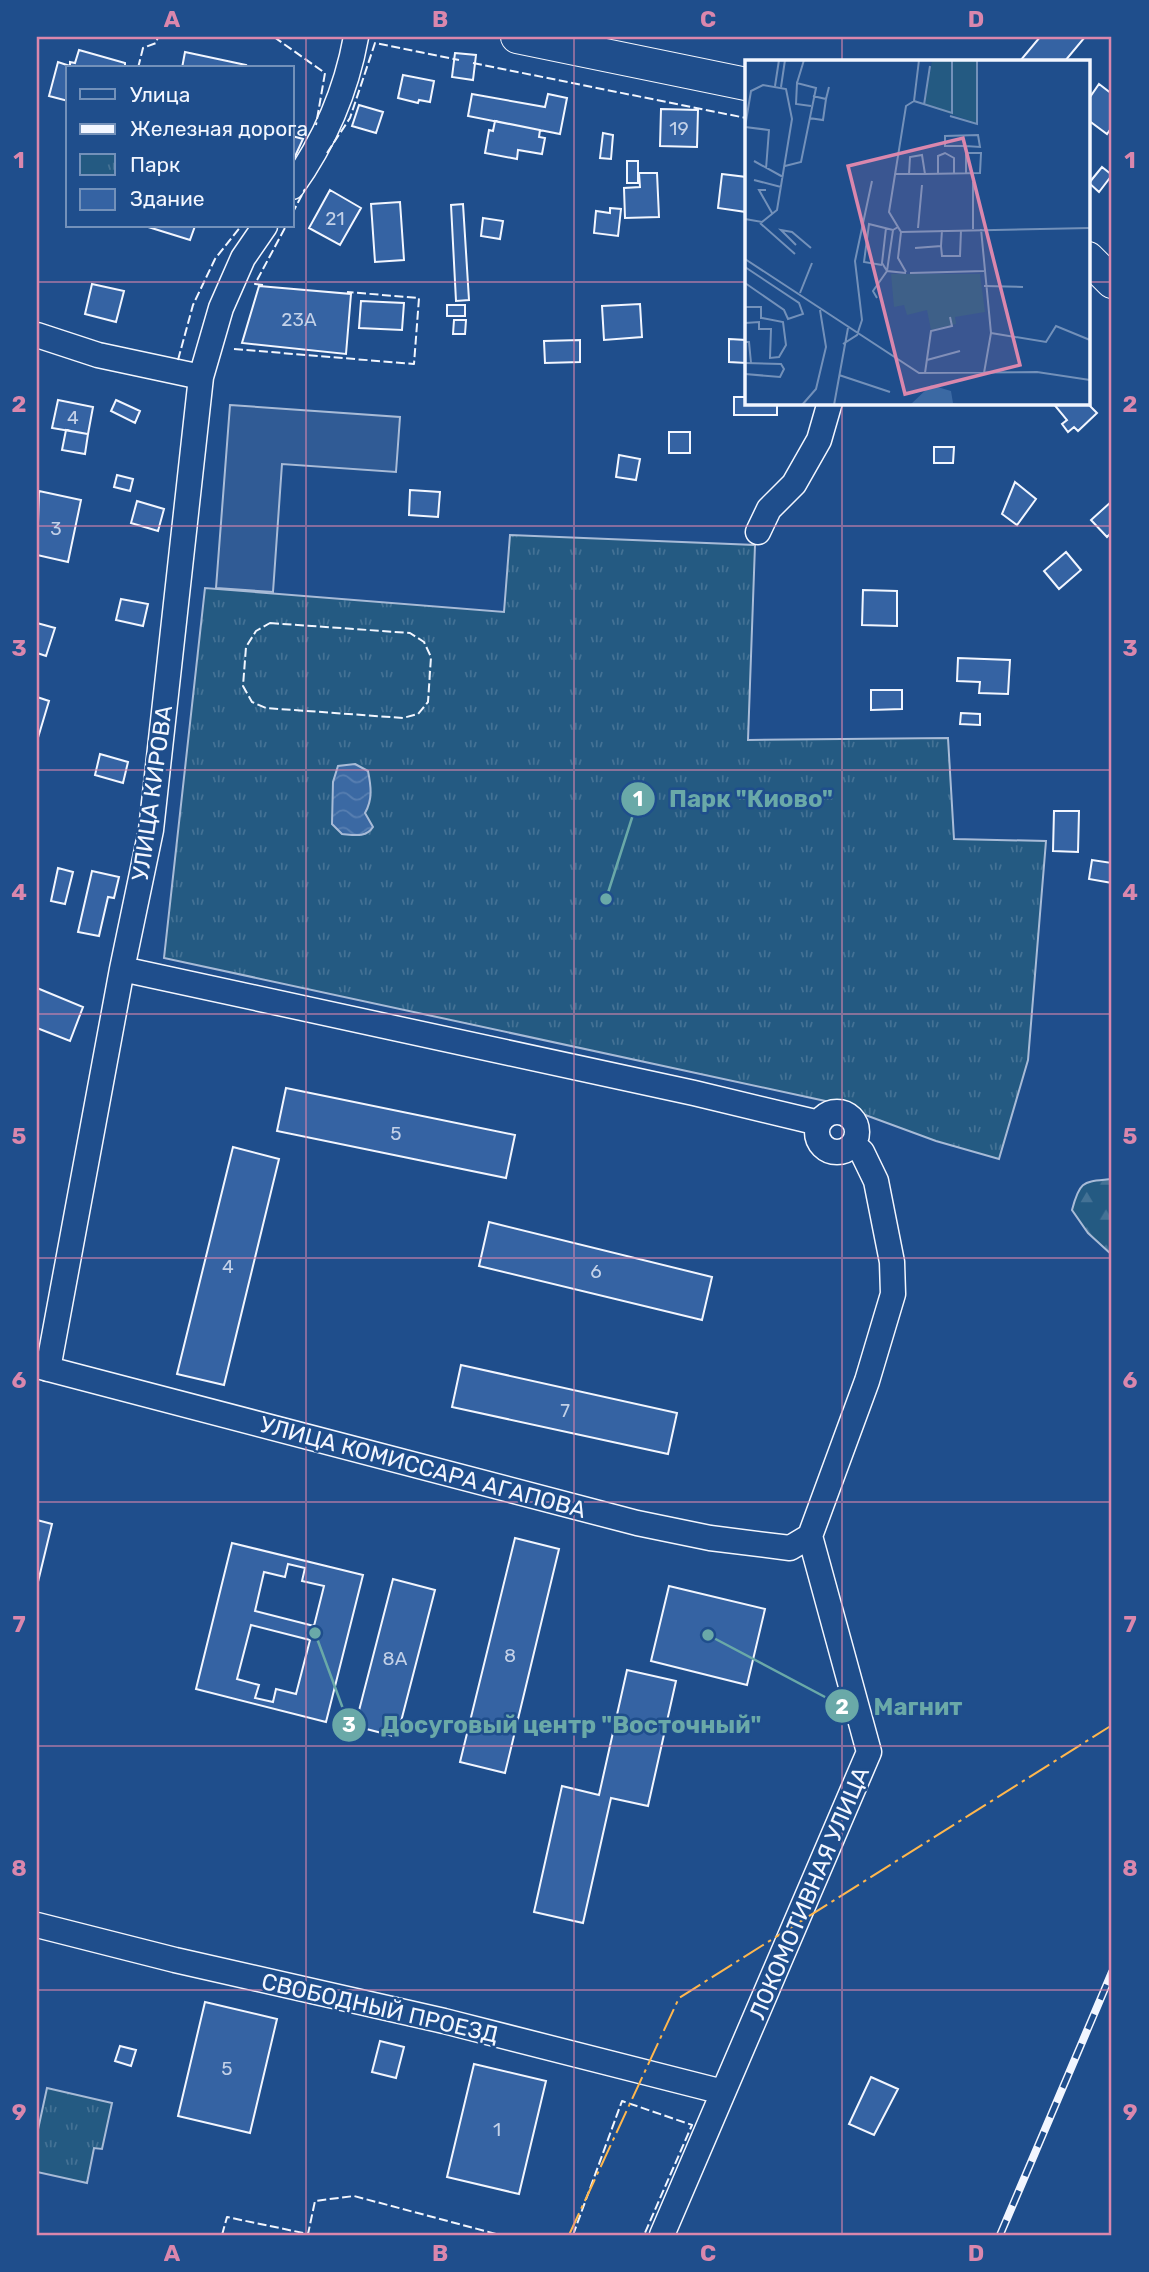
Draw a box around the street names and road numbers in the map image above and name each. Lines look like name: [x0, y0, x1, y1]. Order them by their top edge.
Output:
street label: УЛИЦА КИРОВА: [126, 703, 178, 883]
street label: УЛИЦА КОМИССАРА АГАПОВА: [257, 1410, 589, 1524]
street label: ЛОКОМОТИВНАЯ УЛИЦА: [743, 1762, 875, 2024]
street label: СВОБОДНЫЙ ПРОЕЗД: [259, 1967, 501, 2049]

